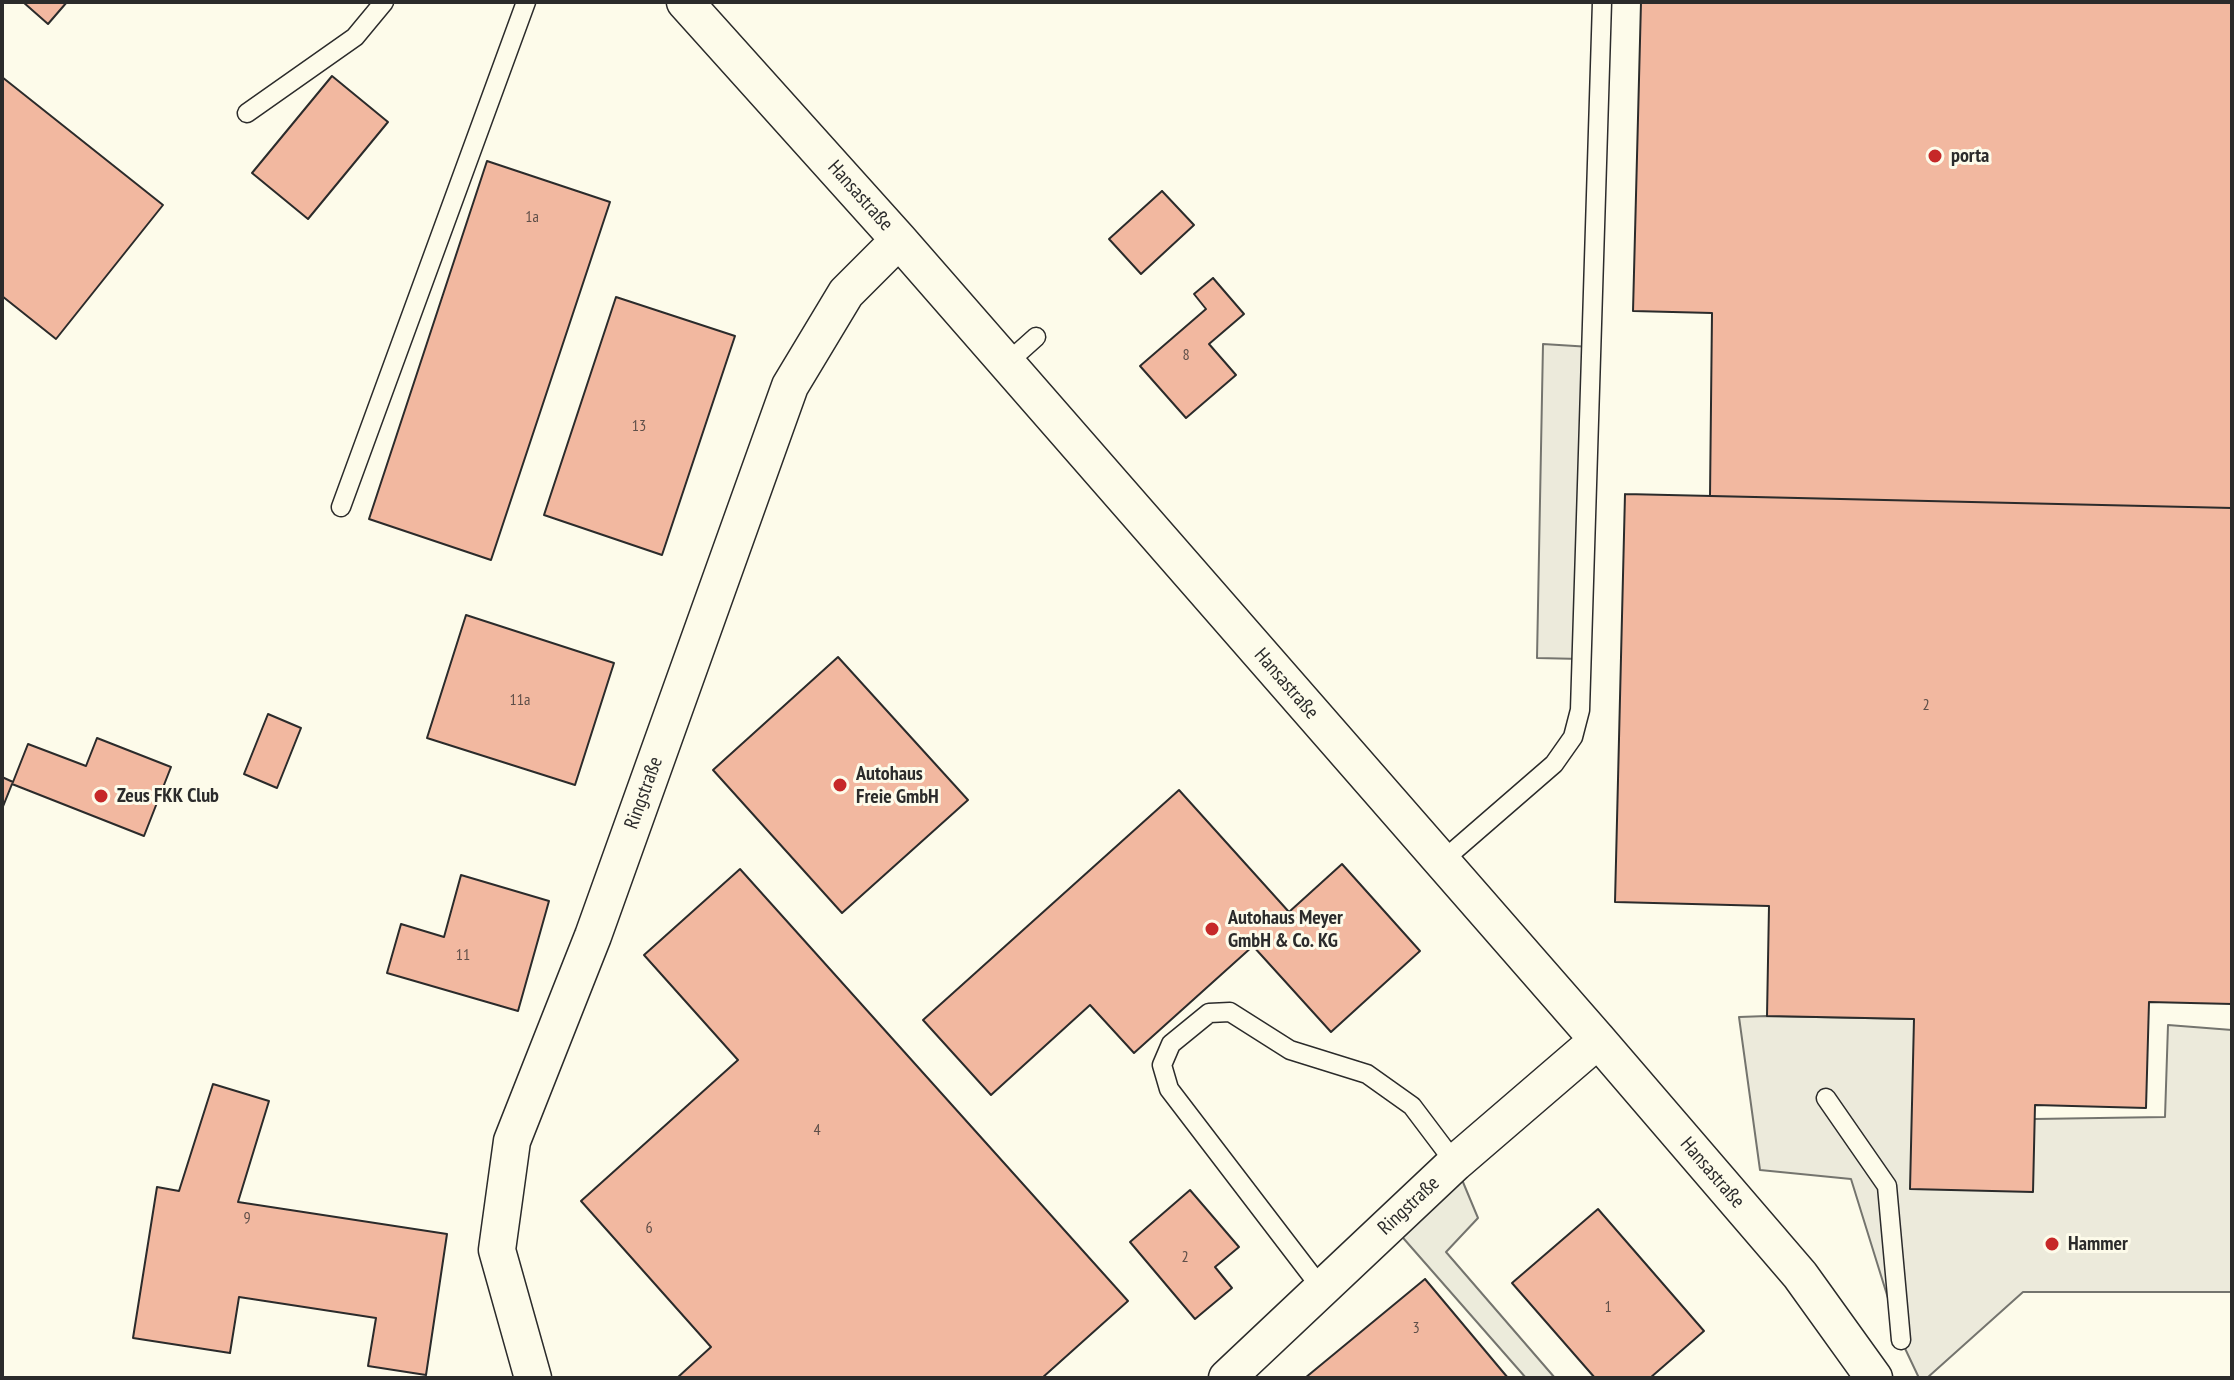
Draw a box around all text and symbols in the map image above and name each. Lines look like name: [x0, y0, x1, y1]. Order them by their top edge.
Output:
place label: porta: [1951, 144, 1989, 168]
marker: porta: [1926, 147, 1944, 165]
street label: Hansastraße: [822, 156, 898, 236]
house number: 1a: [525, 207, 539, 227]
house number: 8: [1182, 345, 1190, 365]
house number: 13: [632, 416, 646, 436]
street label: Hansastraße: [1249, 644, 1323, 724]
house number: 11a: [510, 690, 530, 710]
house number: 2: [1922, 695, 1930, 715]
street label: Ringstraße: [620, 754, 668, 832]
place label: Autohaus Freie GmbH: [856, 762, 939, 809]
marker: Autohaus Freie GmbH: [831, 776, 849, 794]
place label: Zeus FKK Club: [117, 784, 219, 808]
marker: Zeus FKK Club: [92, 787, 110, 805]
place label: Autohaus Meyer GmbH & Co. KG: [1228, 906, 1343, 953]
marker: Autohaus Meyer GmbH & Co. KG: [1203, 920, 1221, 938]
house number: 11: [456, 945, 470, 965]
house number: 4: [813, 1120, 821, 1140]
street label: Hansastraße: [1675, 1133, 1749, 1213]
street label: Ringstraße: [1373, 1172, 1445, 1240]
house number: 9: [243, 1208, 251, 1228]
house number: 6: [645, 1218, 653, 1238]
place label: Hammer: [2068, 1232, 2128, 1256]
marker: Hammer: [2043, 1235, 2061, 1253]
house number: 2: [1181, 1247, 1189, 1267]
house number: 1: [1604, 1297, 1612, 1317]
house number: 3: [1412, 1318, 1420, 1338]

